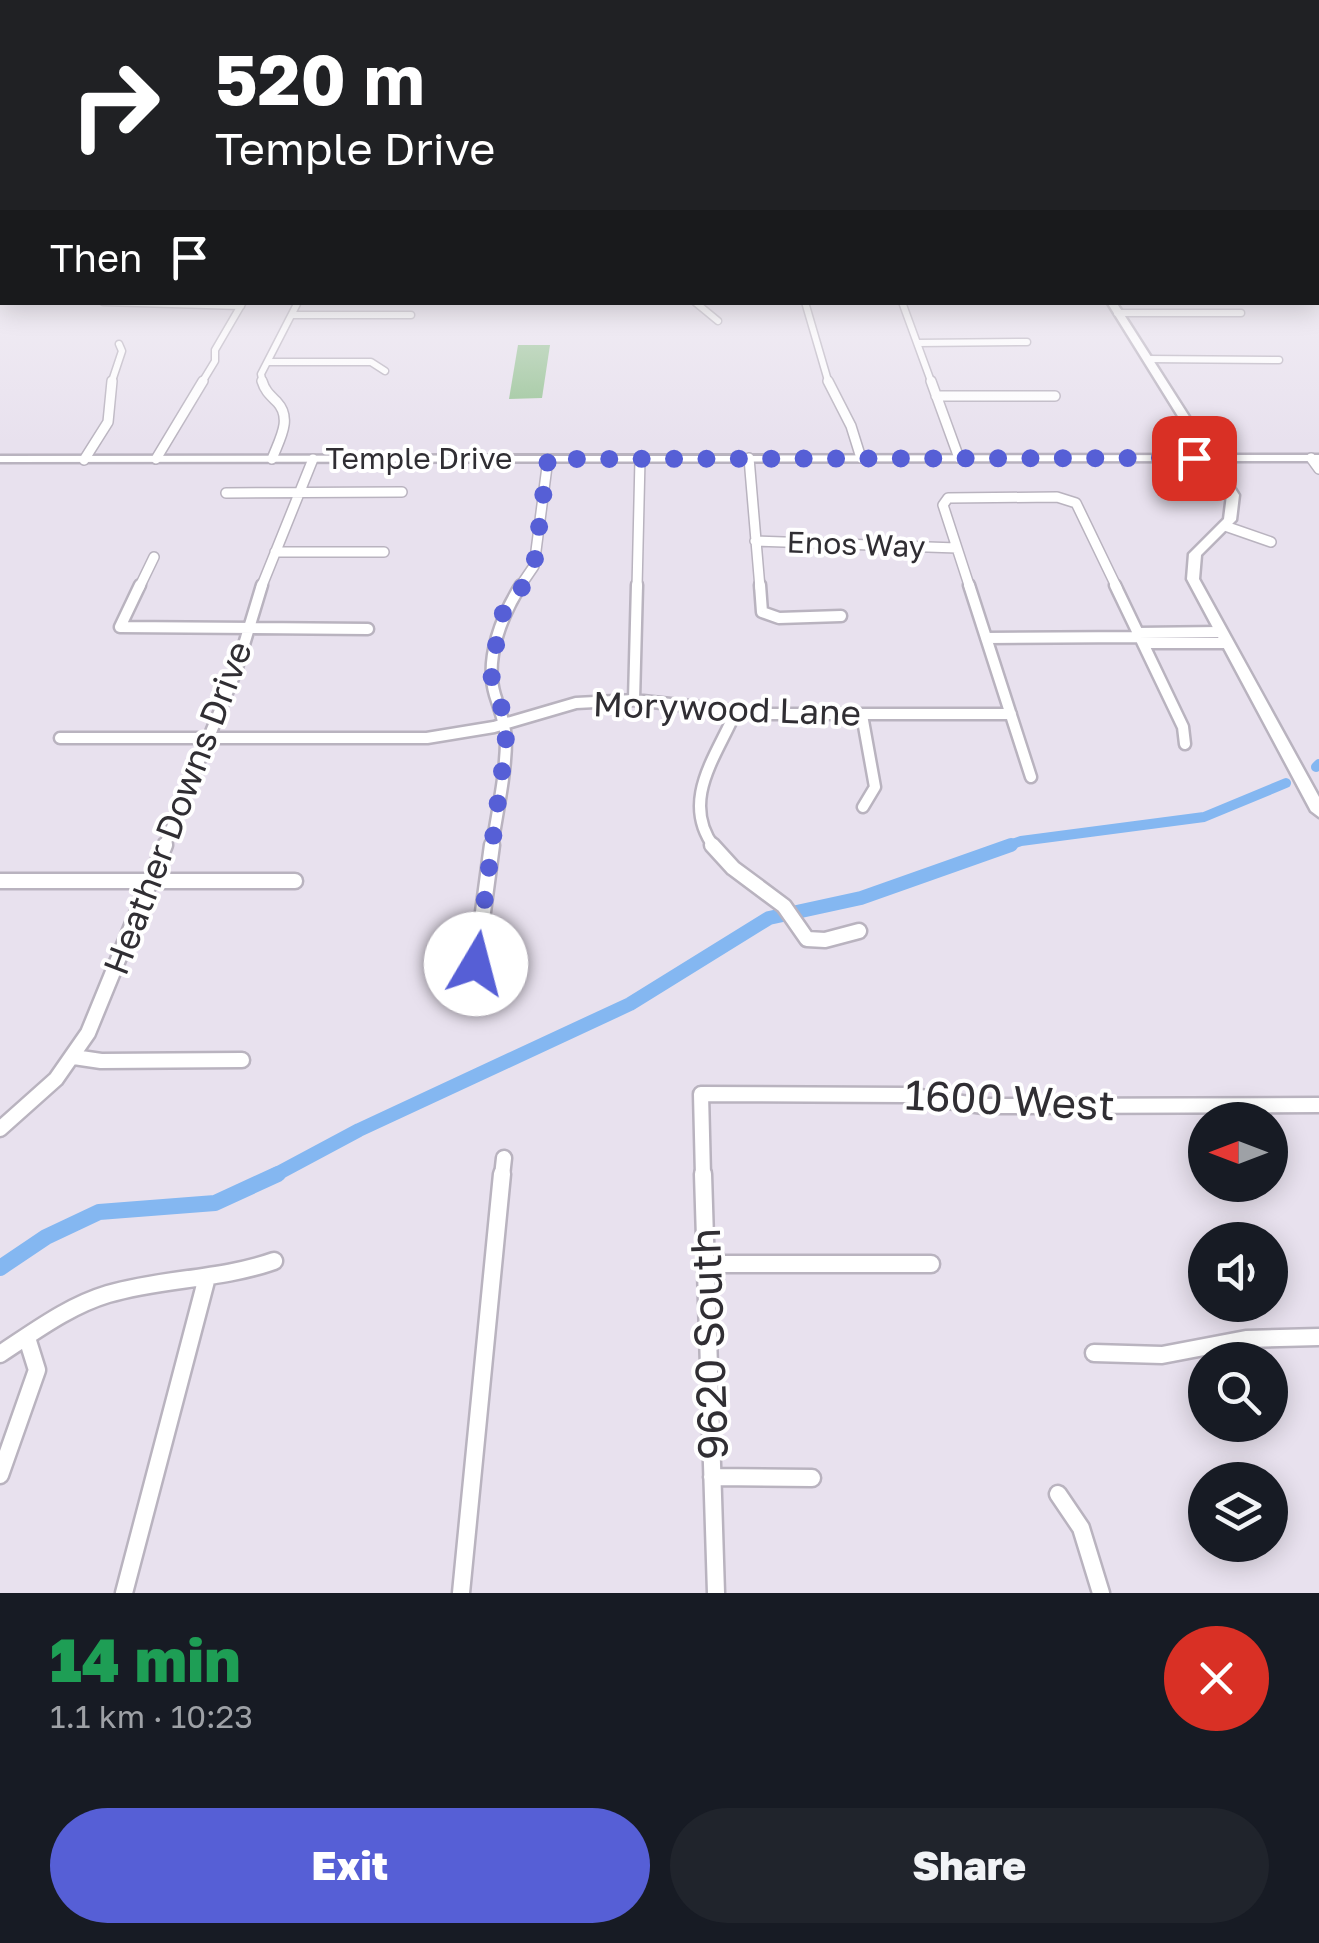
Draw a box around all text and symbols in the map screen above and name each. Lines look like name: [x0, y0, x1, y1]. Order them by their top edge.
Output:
text: 520 m: [215, 36, 425, 120]
icon: right: [50, 40, 180, 170]
text: Temple Drive: [215, 121, 495, 175]
icon: arrive: [162, 230, 217, 285]
text: Then: [50, 235, 142, 280]
pin: [1152, 416, 1237, 501]
icon: arrive: [1167, 431, 1222, 486]
street label: Temple Drive: [326, 440, 512, 476]
street label: Enos Way: [786, 524, 926, 564]
street label: Heather Downs Drive: [94, 635, 260, 980]
street label: Morywood Lane: [592, 682, 862, 734]
position arrow: [424, 912, 528, 1016]
street label: 1600 West: [904, 1069, 1116, 1129]
north arrow: [1188, 1102, 1288, 1202]
map controls: [1188, 1102, 1288, 1562]
button: sound: [1188, 1222, 1288, 1322]
street label: 9620 South: [679, 1227, 737, 1461]
button: search: [1188, 1342, 1288, 1442]
button: layers: [1188, 1462, 1288, 1562]
text: 14 min: [50, 1623, 241, 1695]
button: close: [1164, 1626, 1269, 1731]
text: 1.1 km · 10:23: [50, 1697, 253, 1735]
button: Exit: [50, 1808, 650, 1923]
button: Share: [670, 1808, 1269, 1923]

